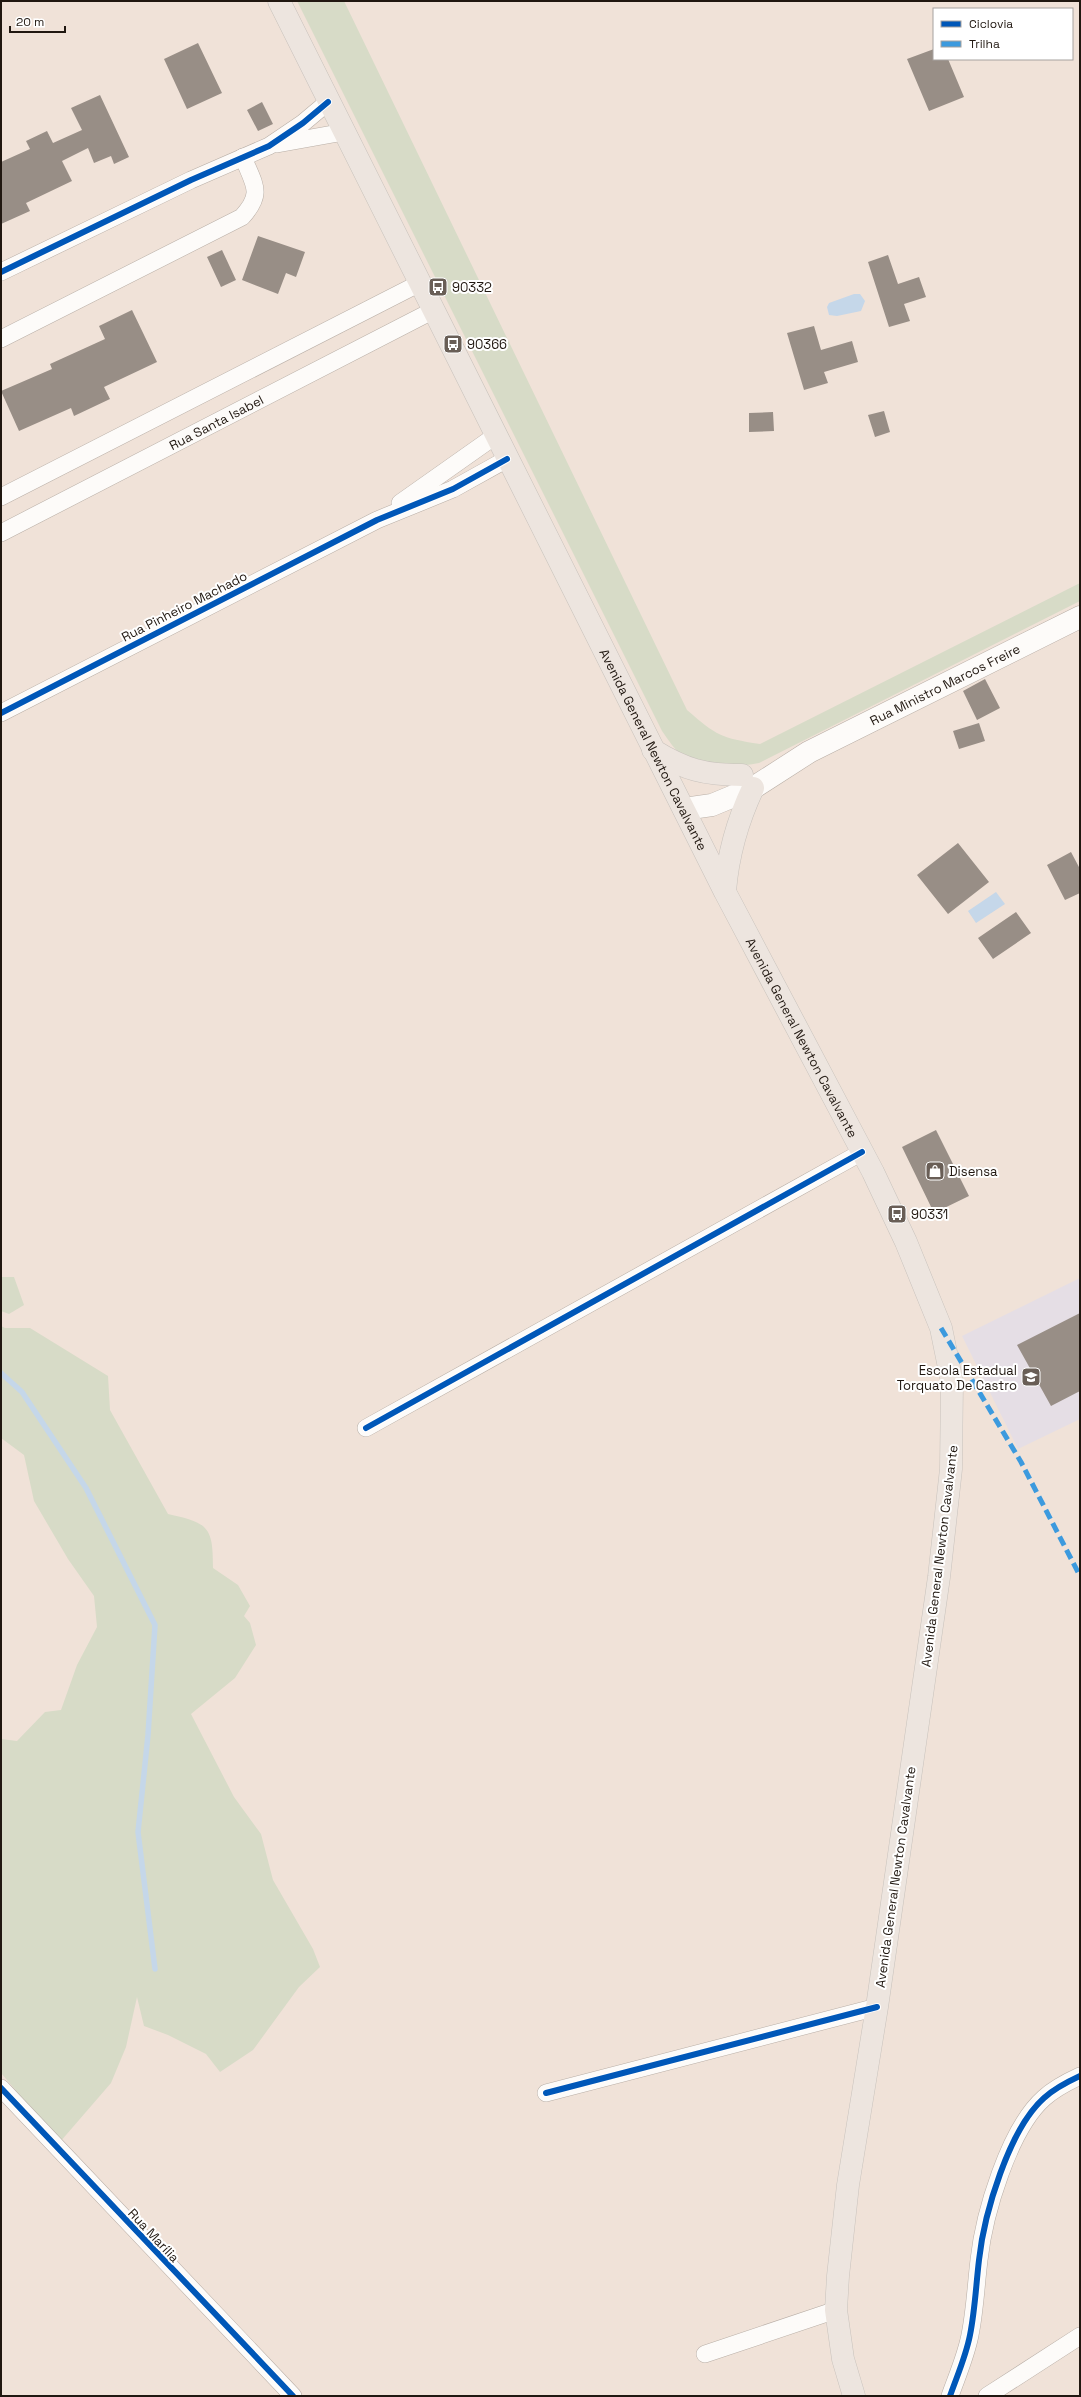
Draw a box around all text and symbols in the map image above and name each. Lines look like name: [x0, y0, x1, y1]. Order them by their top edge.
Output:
scale bar: [10, 8, 65, 34]
legend: [933, 8, 1073, 60]
text: 20 m: [16, 14, 44, 30]
text: Ciclovia: [969, 16, 1013, 32]
text: Trilha: [969, 36, 1000, 52]
bus stop icon: 90332: [427, 276, 449, 298]
place label: 90332: [452, 279, 492, 296]
bus stop icon: 90366: [442, 333, 464, 355]
place label: 90366: [467, 336, 507, 353]
street label: Rua Santa Isabel: [166, 391, 266, 454]
street label: Rua Pinheiro Machado: [119, 567, 250, 646]
street label: Rua Ministro Marcos Freire: [867, 640, 1023, 729]
street label: Avenida General Newton Cavalvante: [596, 646, 711, 854]
street label: Avenida General Newton Cavalvante: [742, 935, 861, 1141]
shop icon: Disensa: [924, 1160, 946, 1182]
place label: Disensa: [949, 1163, 998, 1180]
bus stop icon: 90331: [886, 1203, 908, 1225]
place label: 90331: [911, 1206, 948, 1223]
place label: Escola Estadual Torquato De Castro: [897, 1362, 1017, 1394]
school or university icon: Escola Estadual Torquato De Castro: [1020, 1366, 1042, 1388]
street label: Avenida General Newton Cavalvante: [917, 1444, 962, 1668]
street label: Avenida General Newton Cavalvante: [872, 1765, 919, 1989]
street label: Rua Marília: [124, 2205, 183, 2266]

